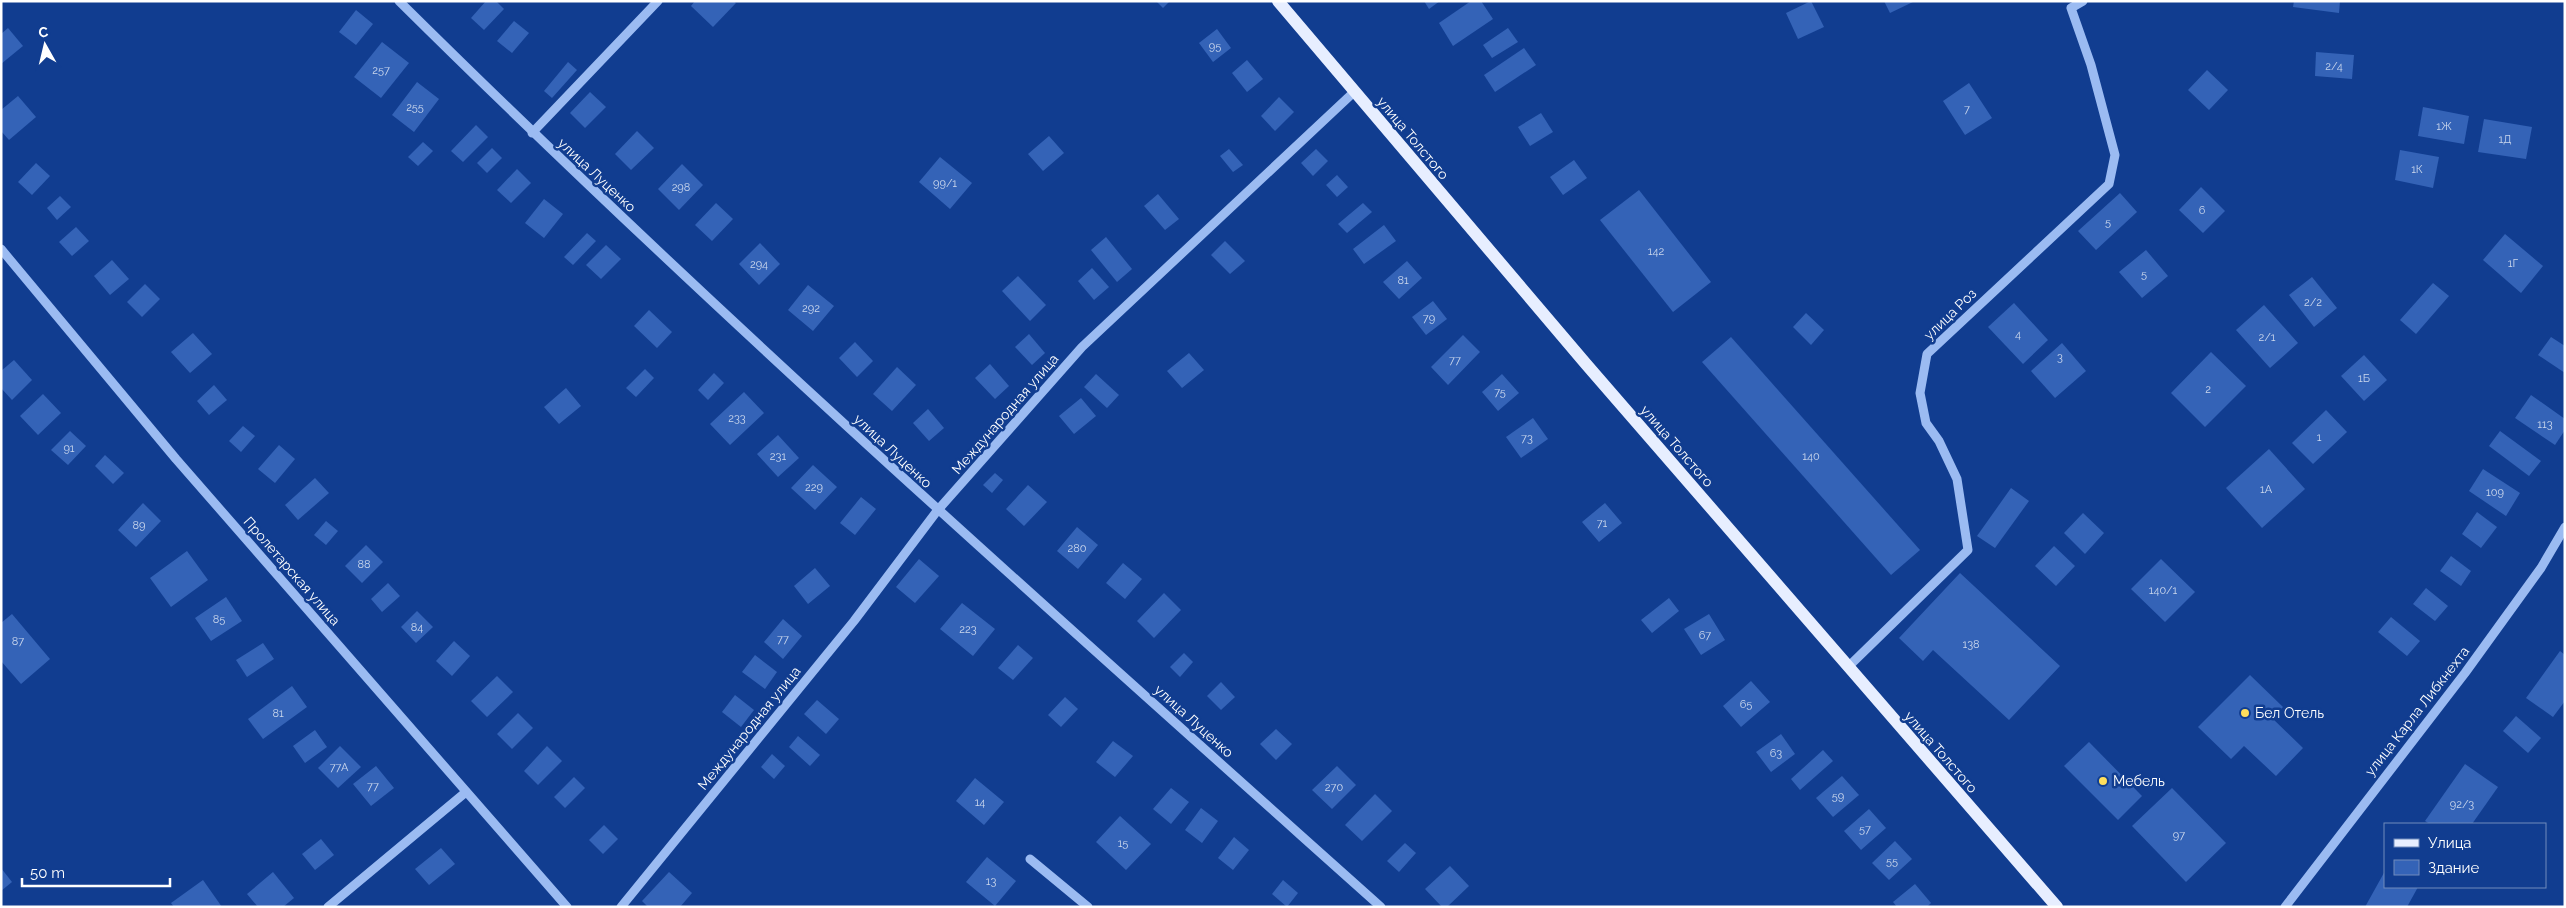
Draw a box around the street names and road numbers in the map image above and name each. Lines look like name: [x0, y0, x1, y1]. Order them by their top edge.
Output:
street label: улица Толстого: [1374, 94, 1452, 182]
street label: улица Луценко: [555, 135, 639, 215]
street label: улица Роз: [1920, 285, 1980, 343]
street label: Международная улица: [948, 351, 1062, 477]
street label: улица Толстого: [1637, 402, 1717, 490]
street label: улица Луценко: [851, 411, 935, 491]
street label: Пролетарская улица: [240, 513, 344, 629]
street label: улица Карла Либкнехта: [2362, 643, 2472, 779]
street label: Международная улица: [694, 663, 804, 793]
street label: улица Луценко: [1151, 681, 1237, 761]
street label: улица Толстого: [1901, 708, 1981, 796]

